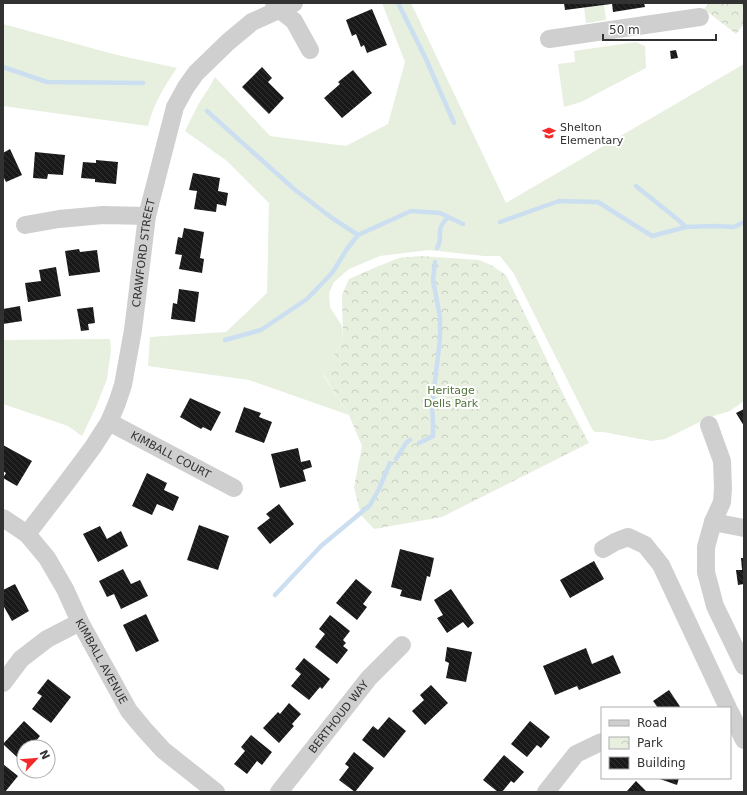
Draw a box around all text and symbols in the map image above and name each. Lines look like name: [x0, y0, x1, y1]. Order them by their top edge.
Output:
scale bar: [603, 16, 716, 42]
text: 50 m: [609, 23, 640, 37]
place label: Shelton Elementary: [560, 121, 624, 147]
school or university icon: Shelton Elementary: [541, 125, 557, 141]
street label: CRAWFORD STREET: [129, 197, 158, 308]
park label: Heritage Dells Park: [424, 384, 479, 410]
street label: KIMBALL COURT: [129, 428, 213, 481]
street label: KIMBALL AVENUE: [73, 616, 130, 706]
street label: BERTHOUD WAY: [306, 678, 371, 756]
legend: [601, 707, 731, 779]
text: Road: [637, 716, 667, 730]
text: Park: [637, 736, 663, 750]
north arrow: [16, 739, 56, 779]
text: N: [37, 748, 52, 762]
text: Building: [637, 756, 686, 770]

